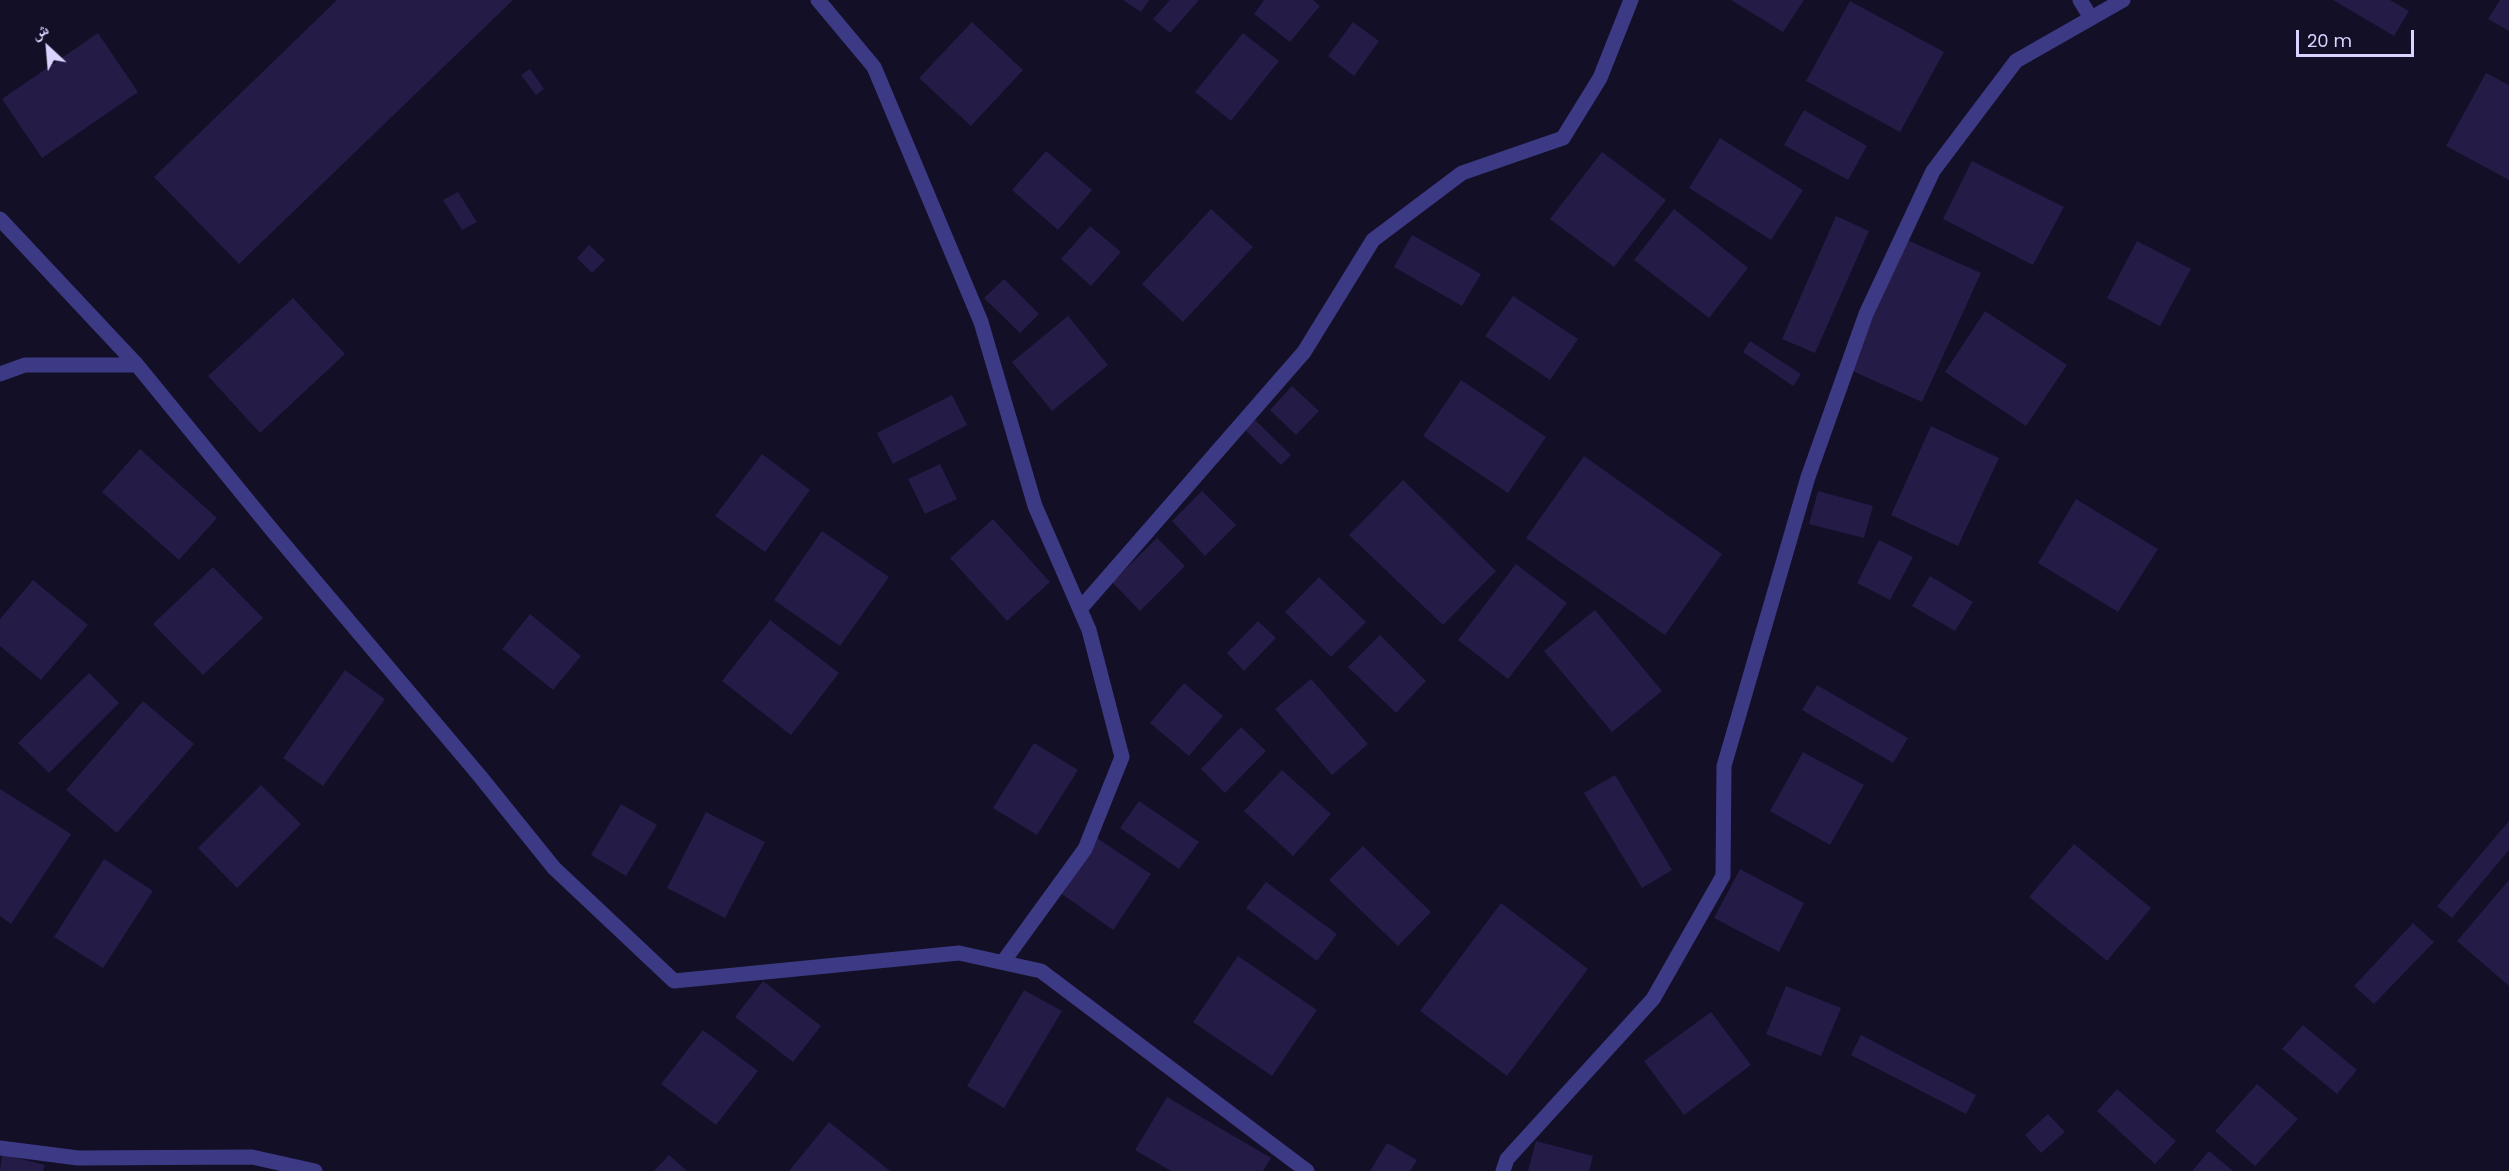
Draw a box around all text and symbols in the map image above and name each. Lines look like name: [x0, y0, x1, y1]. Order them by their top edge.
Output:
text: ش: [27, 17, 53, 45]
north arrow: [18, 18, 78, 78]
scale bar: [2299, 18, 2418, 56]
text: 20 m: [2307, 28, 2352, 53]

